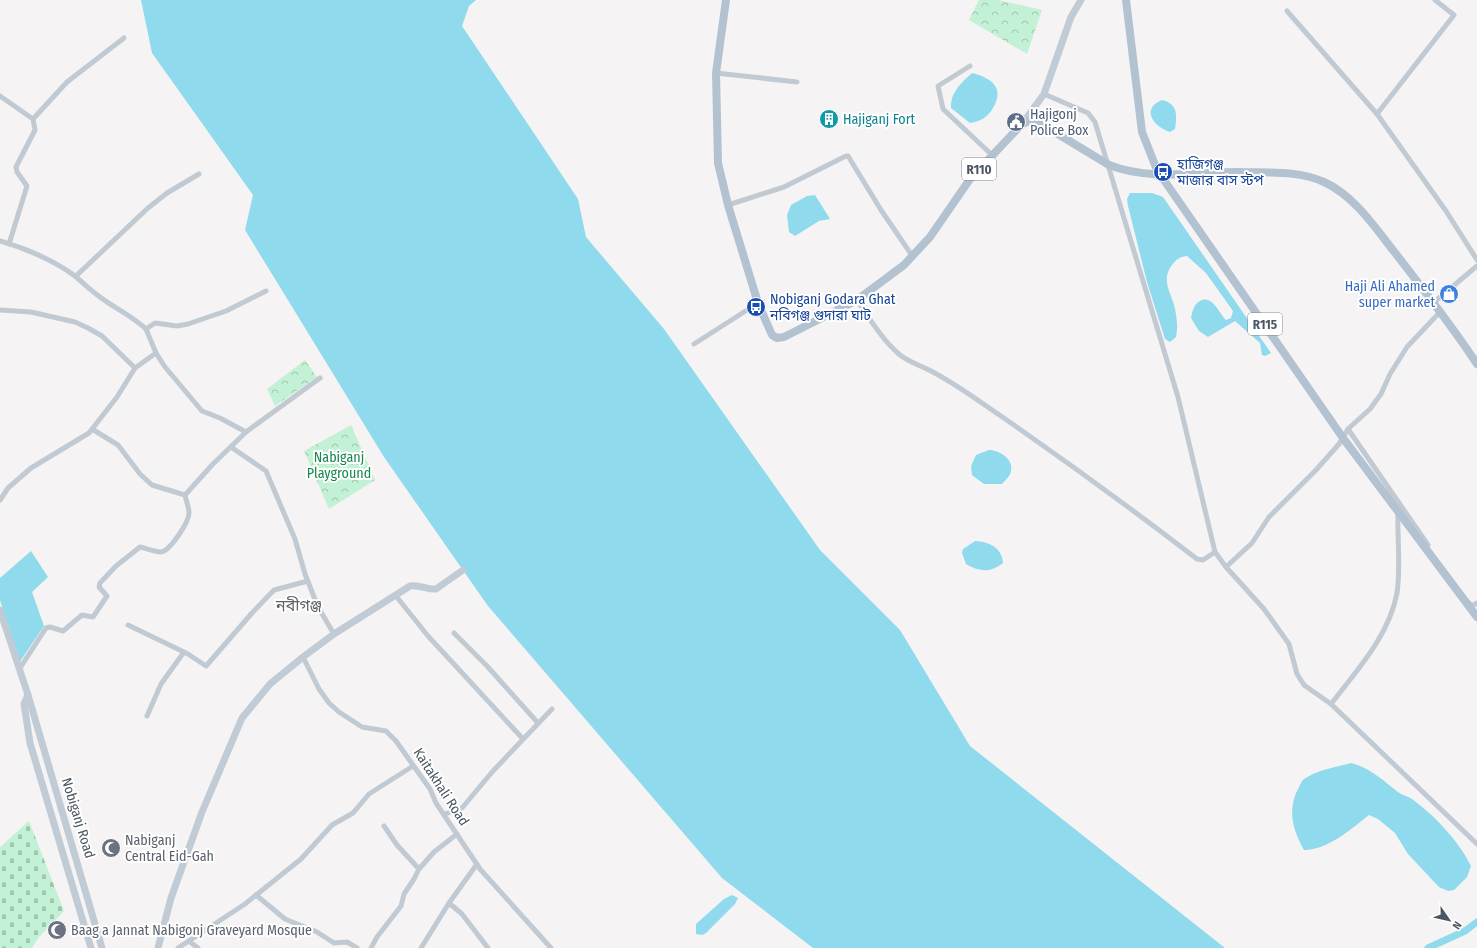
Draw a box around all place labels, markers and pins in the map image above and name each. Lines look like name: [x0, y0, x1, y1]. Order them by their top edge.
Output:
place label: Hajigonj Police Box: [1030, 106, 1089, 139]
building icon: Hajiganj Fort: [818, 108, 840, 130]
place label: Hajiganj Fort: [843, 111, 916, 128]
public building icon: Hajigonj Police Box: [1005, 111, 1027, 133]
place label: হাজিগঞ্জ মাজার বাস স্টপ: [1176, 156, 1264, 189]
bus stop icon: হাজিগঞ্জ মাজার বাস স্টপ: [1152, 161, 1174, 183]
place label: Haji Ali Ahamed super market: [1345, 278, 1435, 311]
shop icon: Haji Ali Ahamed super market: [1438, 283, 1460, 305]
place label: Nobiganj Godara Ghat নবিগঞ্জ গুদারা ঘাট: [769, 291, 896, 324]
bus stop icon: Nobiganj Godara Ghat নবিগঞ্জ গুদারা ঘাট: [745, 296, 767, 318]
place label: Nabiganj Central Eid-Gah: [125, 832, 214, 865]
mosque icon: Nabiganj Central Eid-Gah: [100, 837, 122, 859]
mosque icon: Baag a Jannat Nabigonj Graveyard Mosque: [46, 919, 68, 941]
place label: Baag a Jannat Nabigonj Graveyard Mosque: [71, 922, 312, 939]

